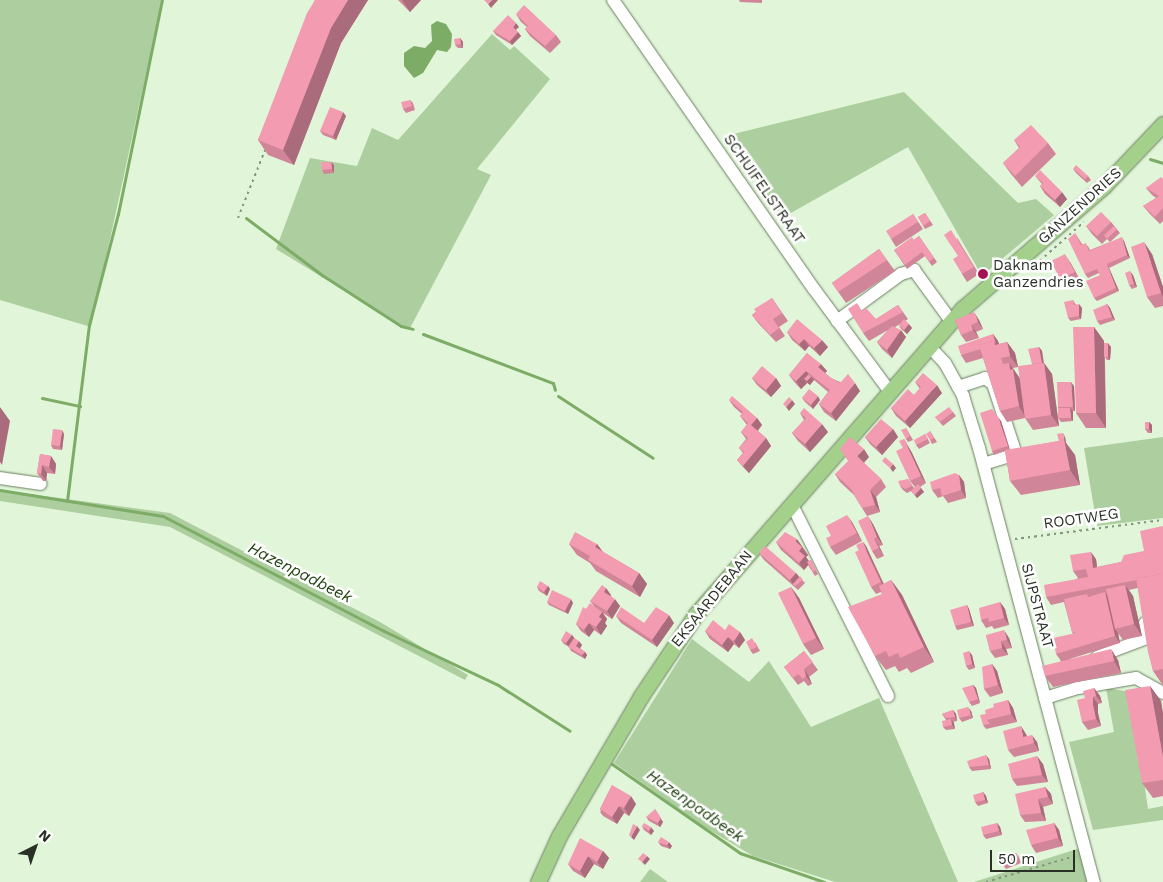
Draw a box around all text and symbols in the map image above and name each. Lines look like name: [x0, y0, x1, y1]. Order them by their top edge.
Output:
street label: SCHUIFELSTRAAT: [720, 131, 808, 247]
street label: GANZENDRIES: [1035, 164, 1125, 248]
place label: Daknam Ganzendries: [993, 256, 1084, 291]
marker: Daknam Ganzendries: [977, 268, 989, 280]
street label: ROOTWEG: [1042, 505, 1120, 533]
water label: Hazenpadbeek: [245, 539, 355, 607]
street label: EKSAARDEBAAN: [668, 547, 756, 651]
street label: SIJPSTRAAT: [1017, 561, 1057, 651]
water label: Hazenpadbeek: [643, 765, 747, 847]
north arrow: [10, 822, 60, 872]
text: N: [36, 826, 54, 845]
scale bar: [993, 840, 1078, 872]
text: 50 m: [998, 850, 1035, 868]

